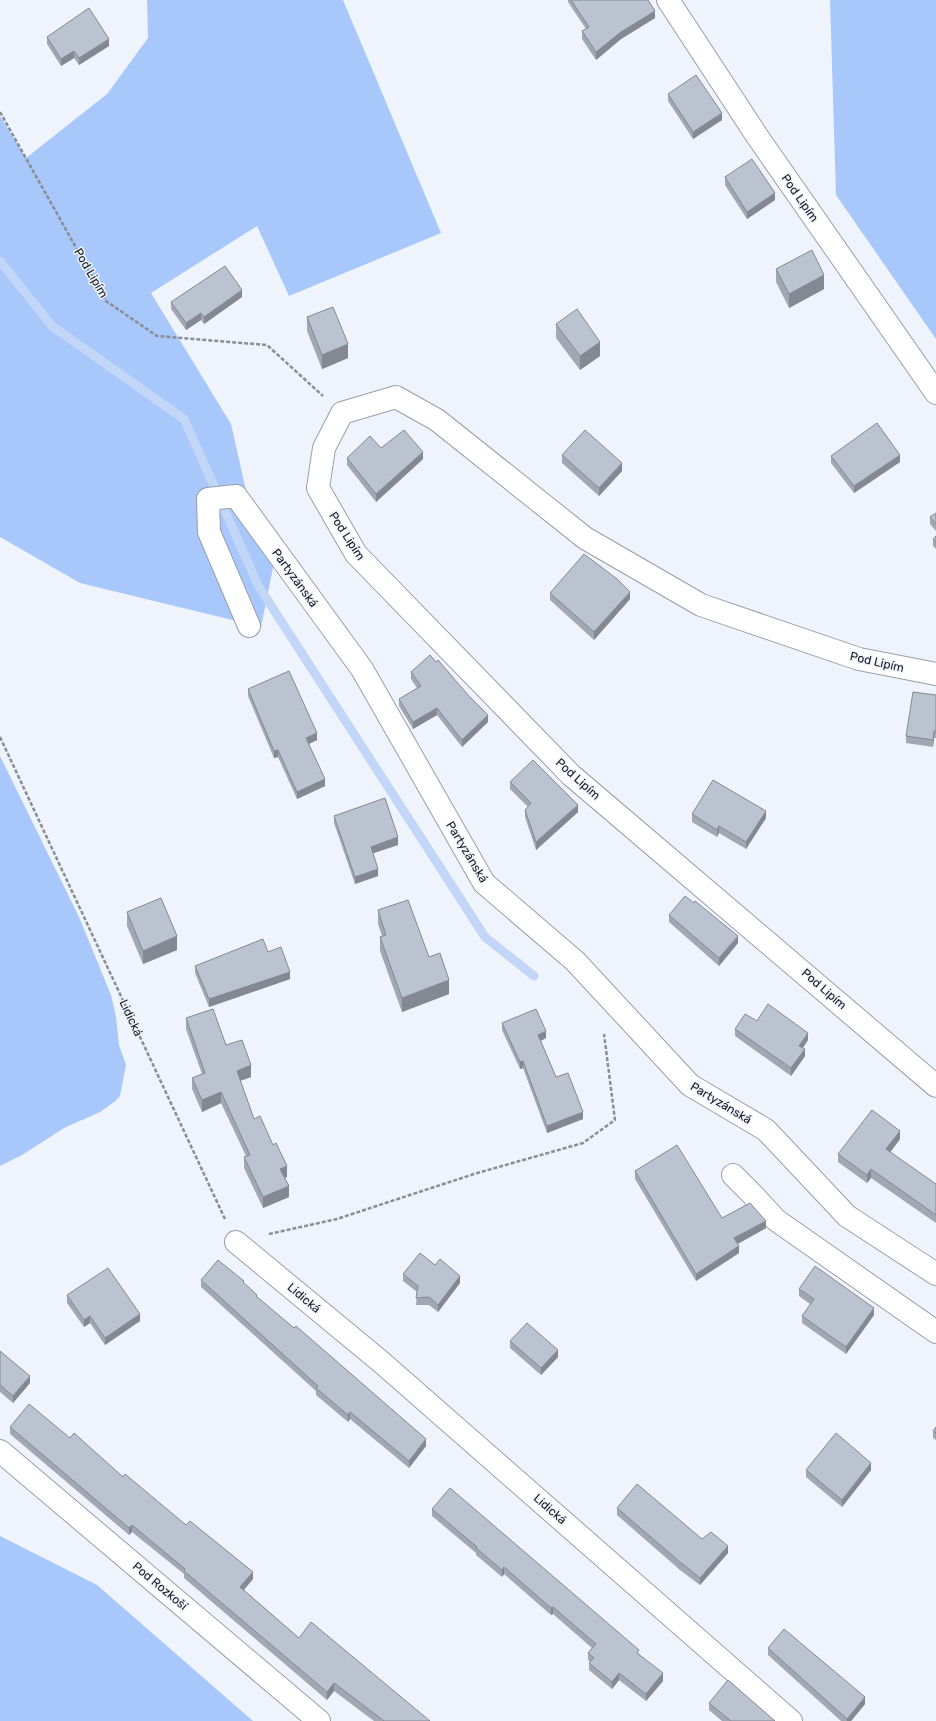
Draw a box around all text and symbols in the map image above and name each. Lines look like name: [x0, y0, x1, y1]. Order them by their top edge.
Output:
street label: Pod Lipím: [778, 171, 822, 225]
street label: Pod Lipím: [71, 246, 111, 300]
street label: Pod Lipím: [326, 509, 368, 563]
street label: Partyzánská: [269, 546, 321, 610]
street label: Pod Lipím: [849, 649, 905, 675]
street label: Pod Lipím: [553, 755, 603, 803]
street label: Partyzánská: [443, 819, 491, 885]
street label: Pod Lipím: [799, 966, 849, 1012]
street label: Lidická: [116, 997, 146, 1039]
street label: Partyzánská: [688, 1079, 754, 1127]
street label: Lidická: [285, 1280, 323, 1316]
street label: Lidická: [531, 1491, 569, 1527]
street label: Pod Rozkoší: [130, 1559, 191, 1614]

